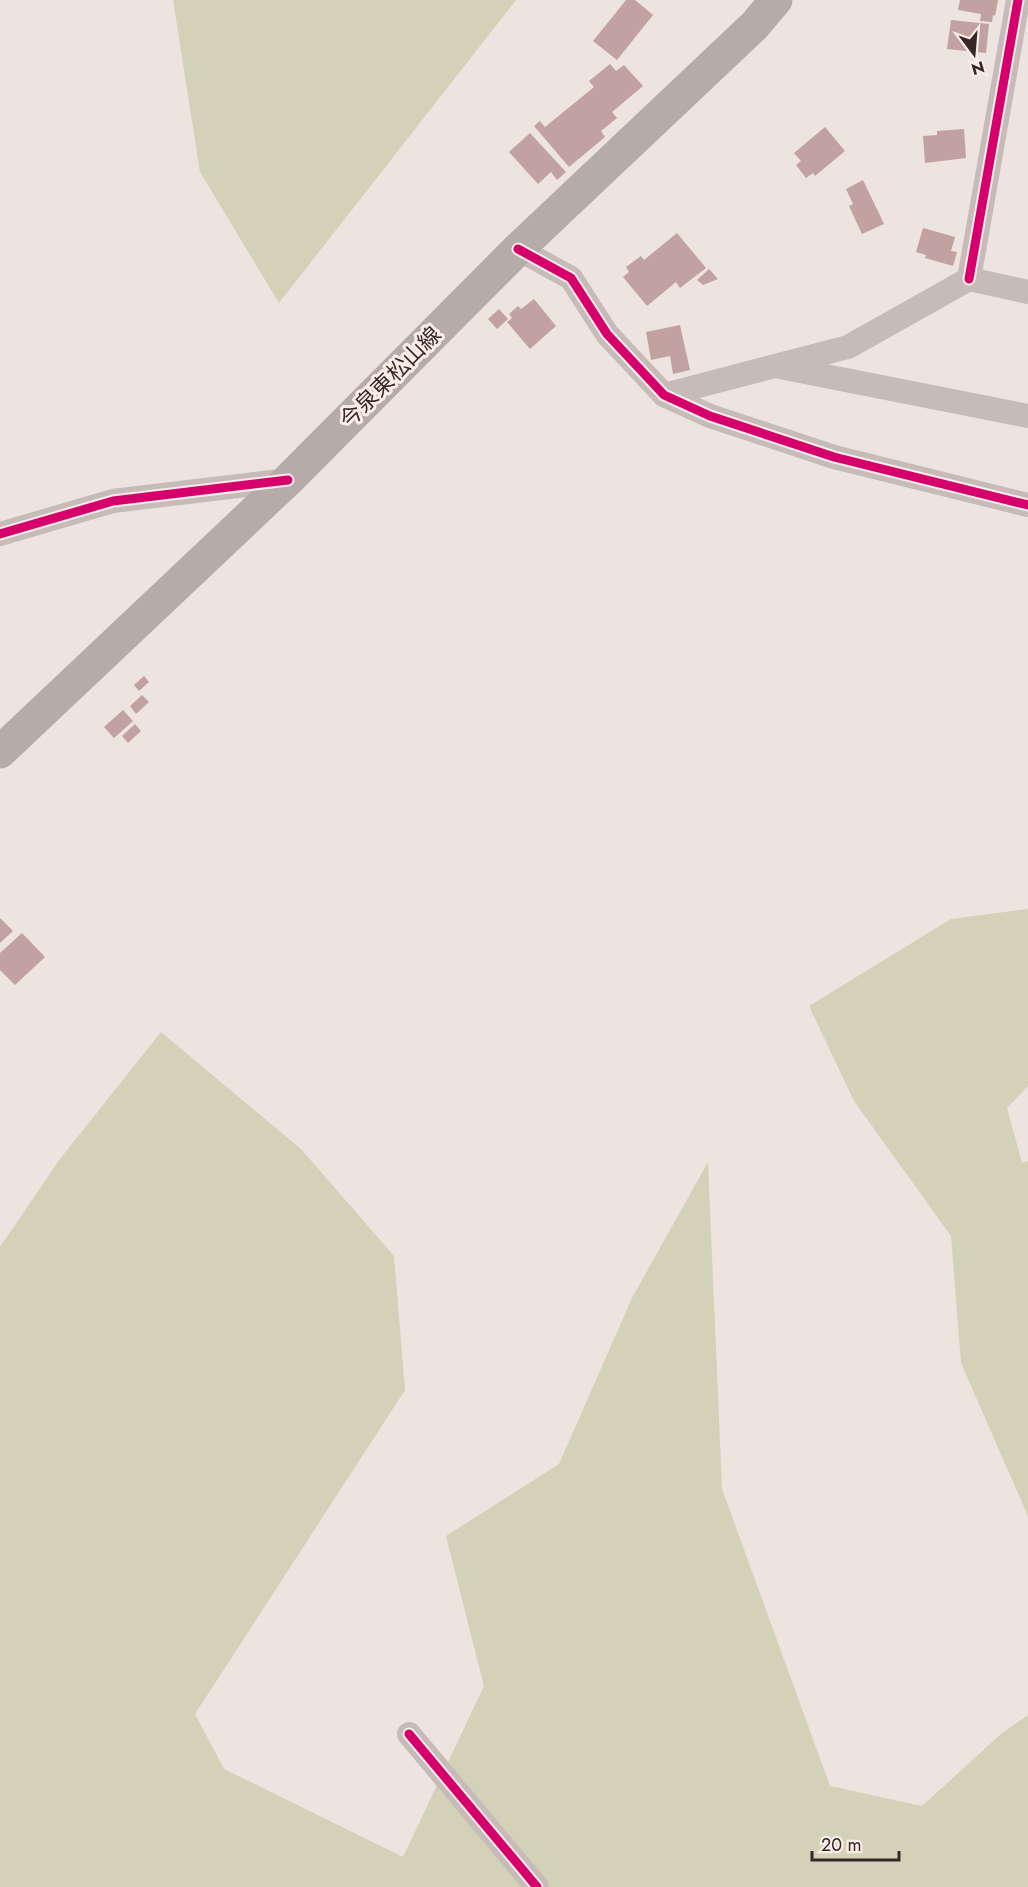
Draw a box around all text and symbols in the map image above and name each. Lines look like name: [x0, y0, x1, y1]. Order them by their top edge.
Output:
north arrow: [944, 24, 1004, 84]
text: N: [969, 55, 987, 81]
street label: 今泉東松山線: [332, 319, 448, 435]
scale bar: [812, 1824, 899, 1862]
text: 20 m: [821, 1832, 861, 1858]

